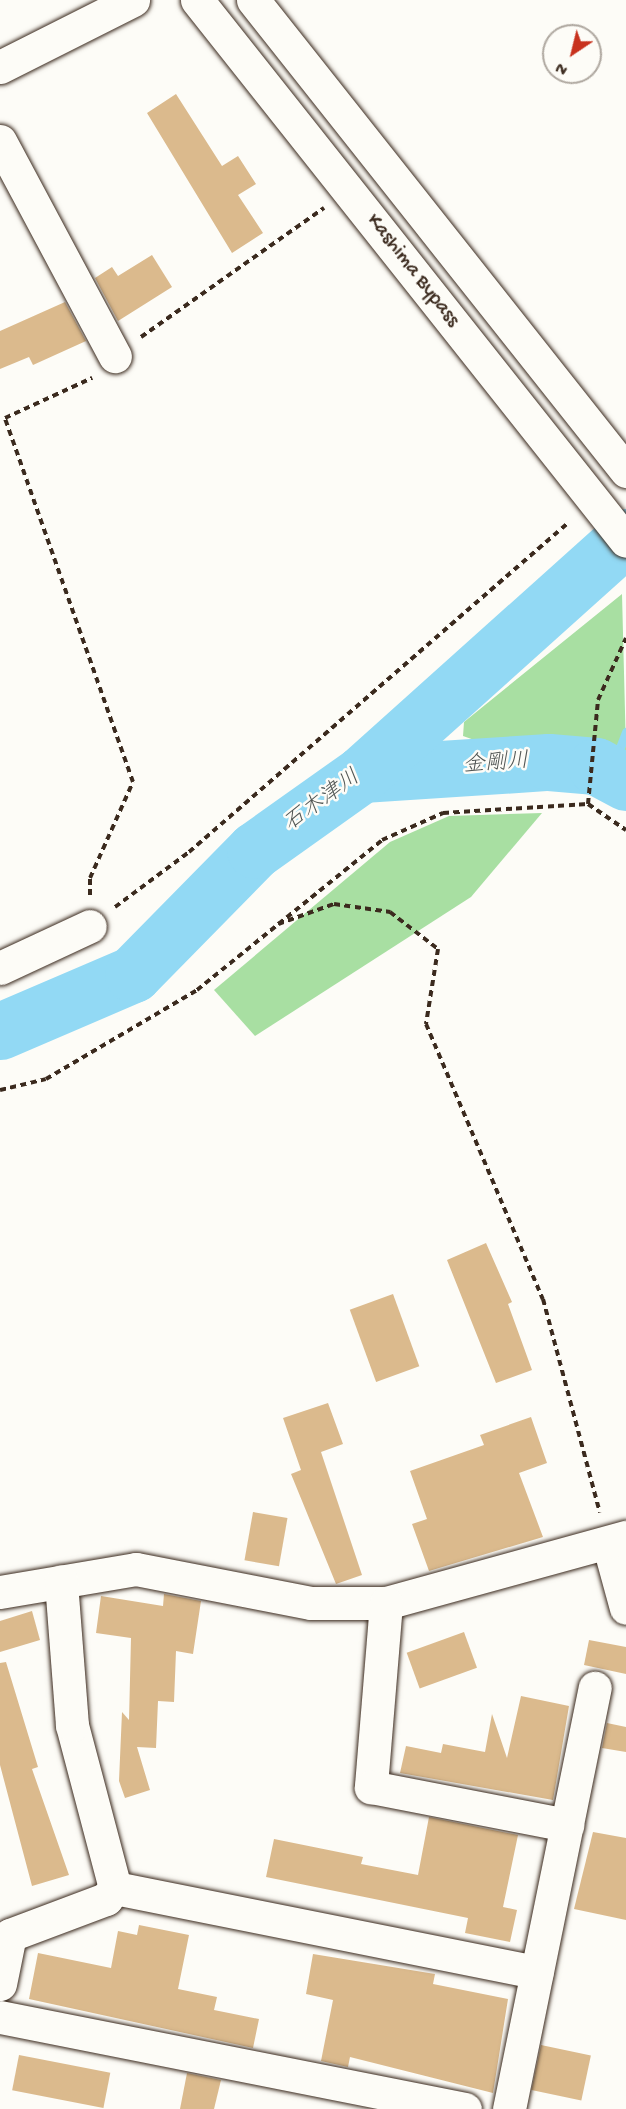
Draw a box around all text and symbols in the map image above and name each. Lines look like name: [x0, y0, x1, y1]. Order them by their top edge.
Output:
north arrow: [542, 24, 602, 84]
text: N: [553, 57, 572, 78]
street label: Kashima Bypass: [360, 209, 464, 333]
water label: 金剛川: [462, 750, 530, 780]
water label: 石木津川: [280, 765, 366, 839]

